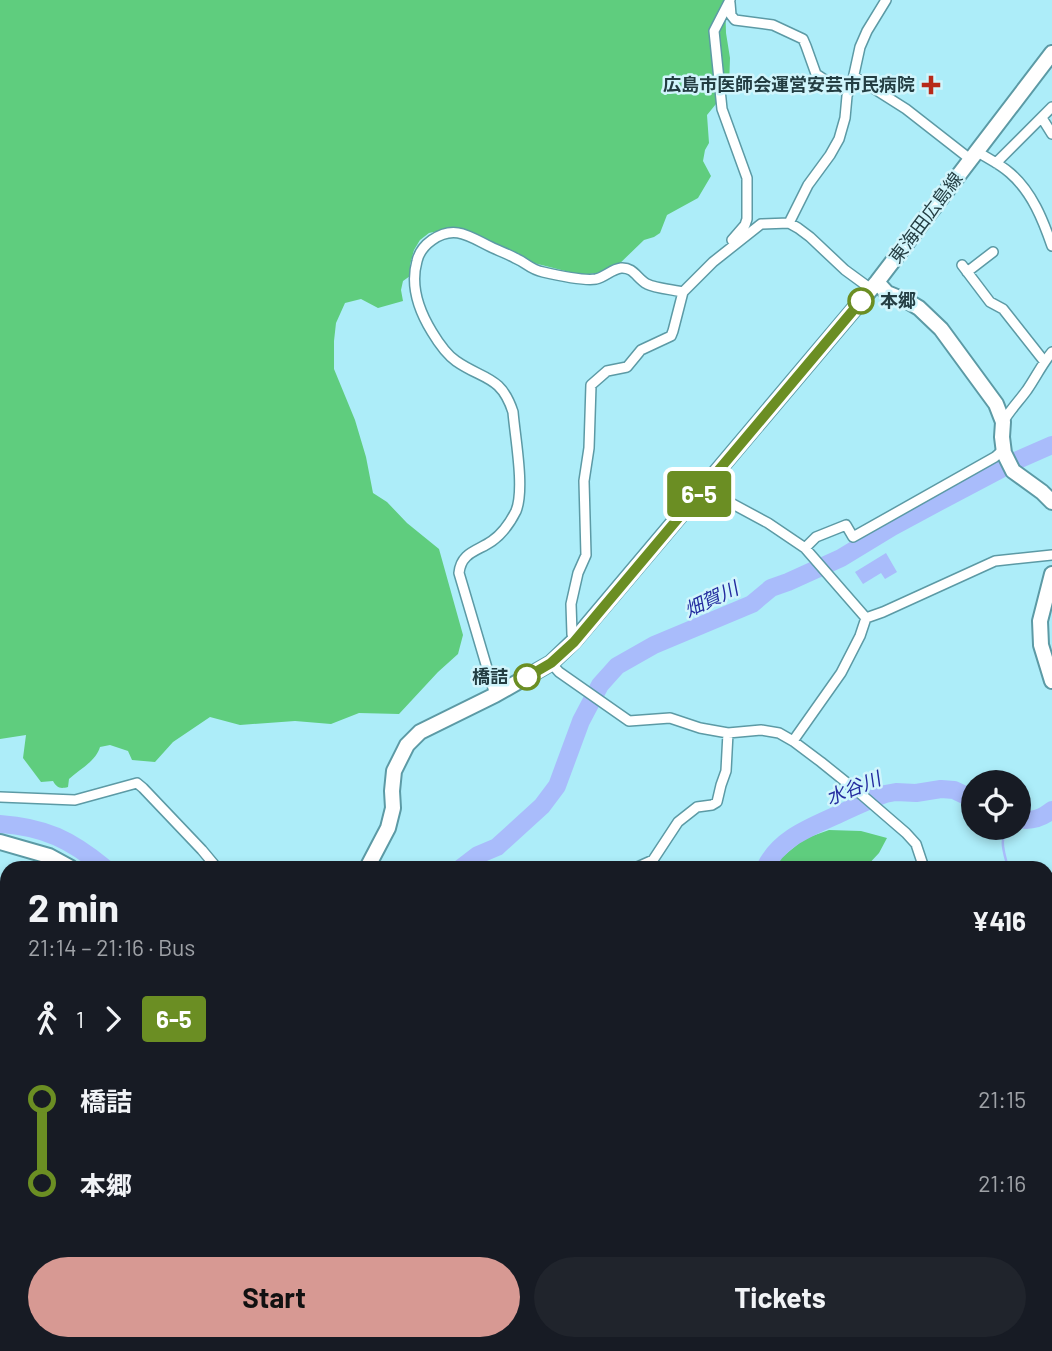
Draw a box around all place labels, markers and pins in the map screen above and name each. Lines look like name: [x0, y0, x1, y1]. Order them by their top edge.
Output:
place label: 広島市医師会運営安芸市民病院: [663, 73, 915, 95]
marker: 広島市医師会運営安芸市民病院: [921, 75, 941, 95]
marker: 本郷: [848, 288, 874, 314]
place label: 本郷: [880, 289, 916, 311]
marker: 橋詰: [514, 664, 540, 690]
place label: 橋詰: [472, 665, 508, 687]

